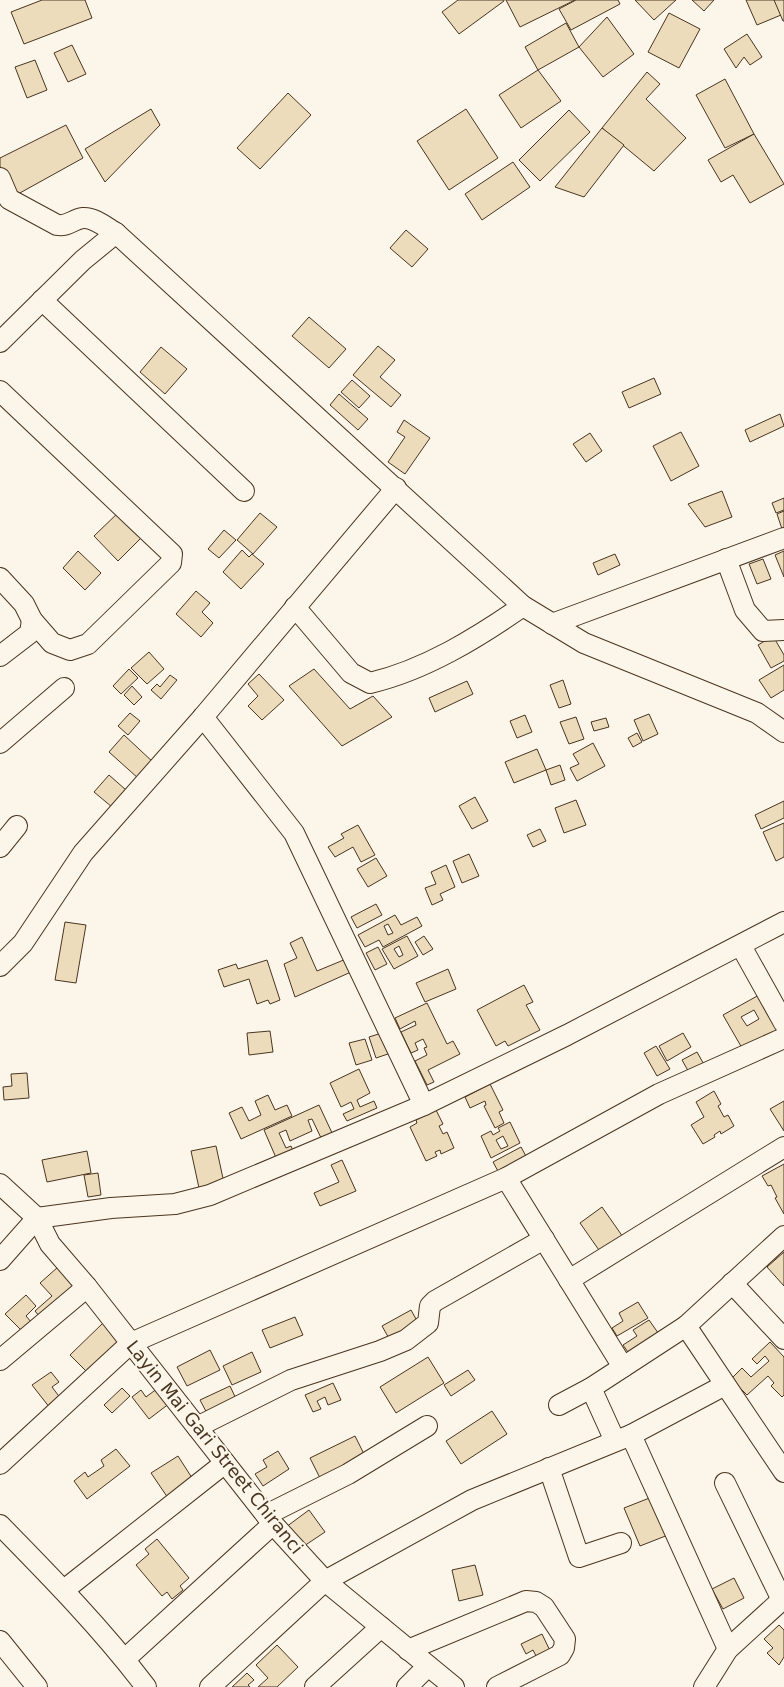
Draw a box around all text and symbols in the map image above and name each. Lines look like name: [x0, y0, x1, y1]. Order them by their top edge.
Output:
street label: Layin Mai Gari Street Chiranci: [122, 1336, 308, 1558]

